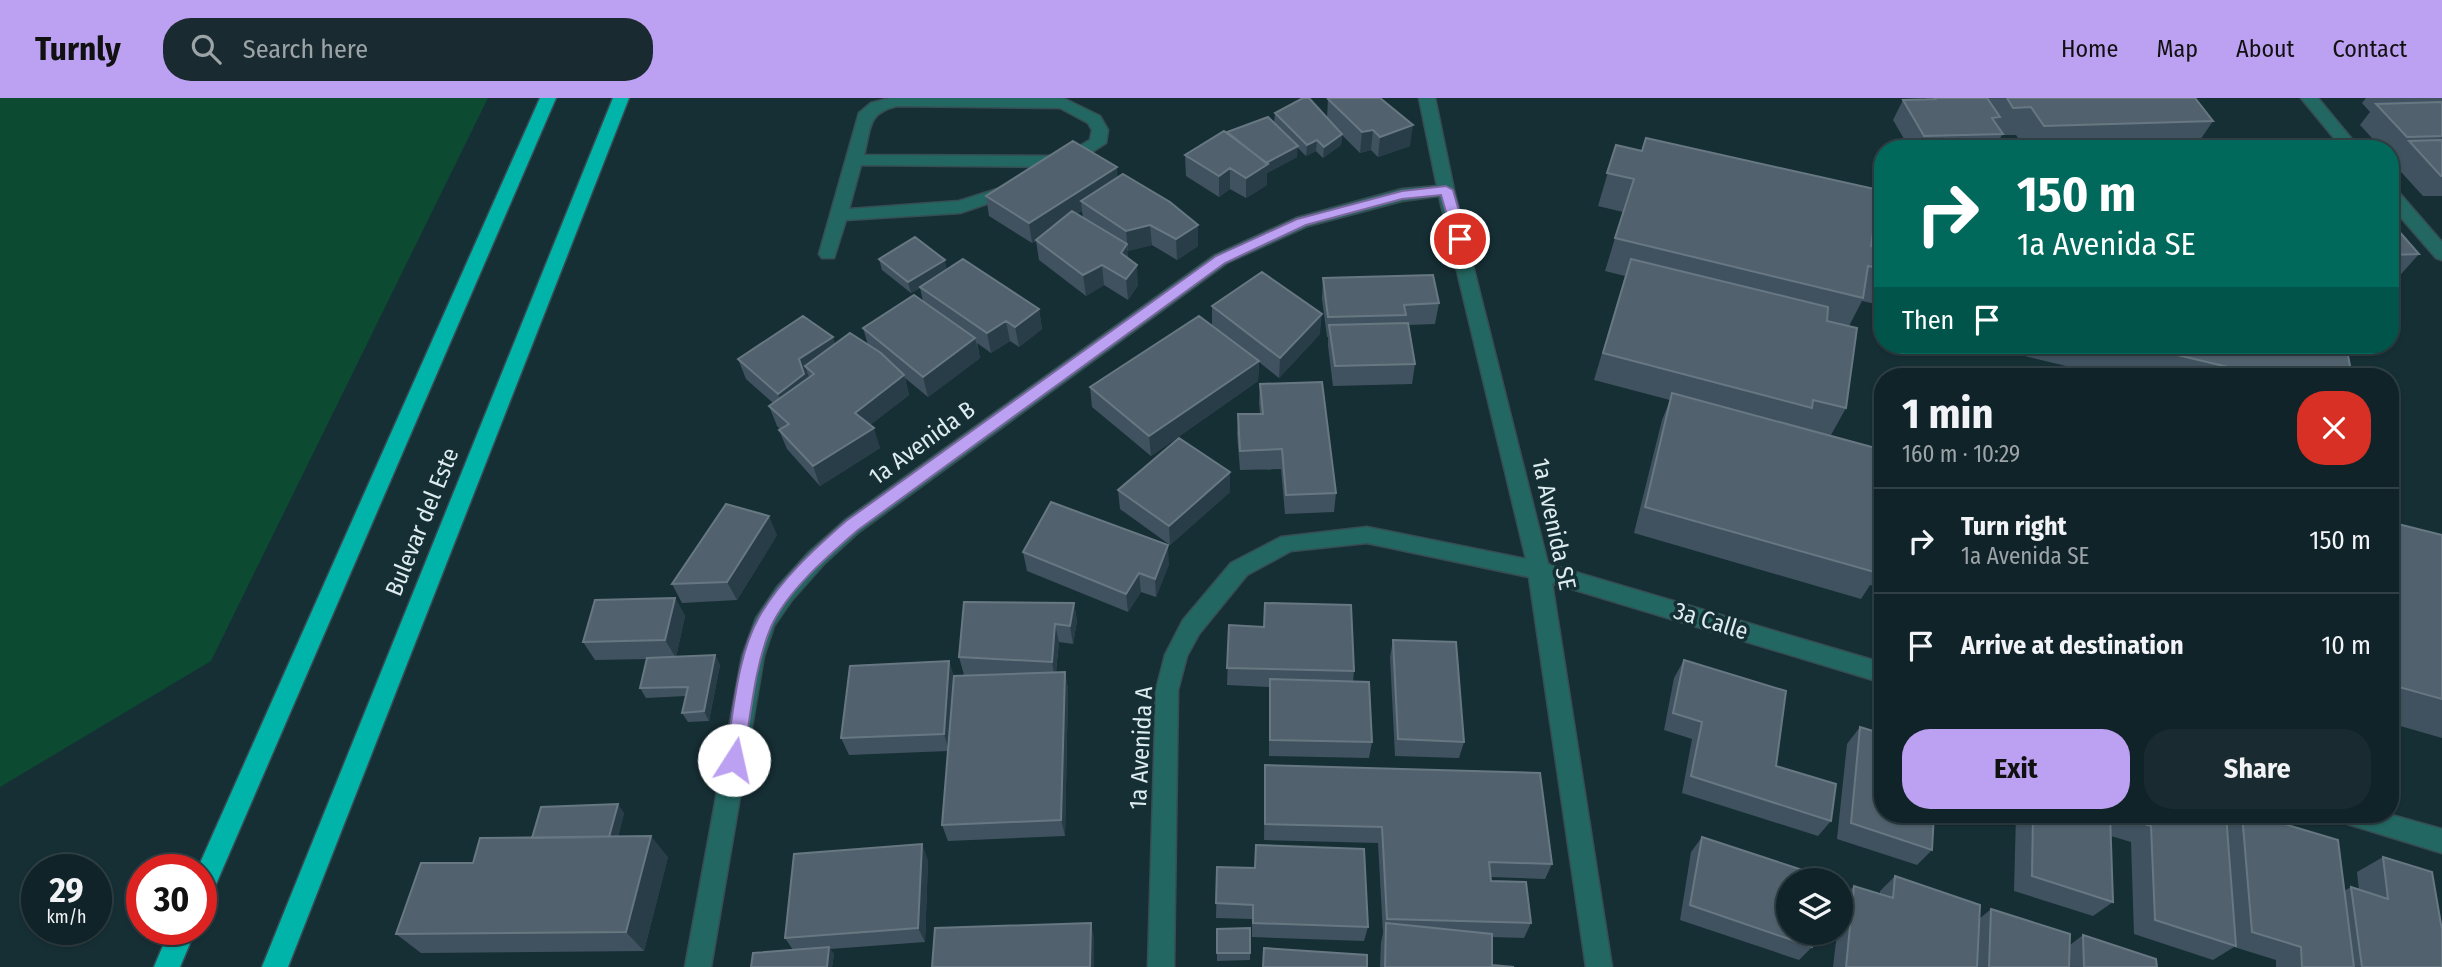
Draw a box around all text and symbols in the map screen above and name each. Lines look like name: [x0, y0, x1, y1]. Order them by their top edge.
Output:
search box: [163, 18, 653, 81]
text: Turnly: [35, 29, 121, 69]
icon: search: [187, 30, 225, 68]
text: Search here: [243, 34, 368, 65]
text: Home: [2061, 35, 2118, 63]
text: Map: [2156, 35, 2198, 63]
text: About: [2236, 35, 2294, 63]
text: Contact: [2332, 35, 2407, 63]
text: 150 m: [2017, 165, 2136, 224]
icon: right: [1902, 168, 1993, 259]
pin: [1430, 209, 1490, 269]
icon: arrive: [1441, 220, 1479, 258]
text: 1a Avenida SE: [2017, 225, 2196, 263]
icon: arrive: [1968, 301, 2006, 339]
text: Then: [1902, 305, 1954, 336]
text: 1 min: [1902, 389, 1993, 439]
button: close: [2297, 391, 2371, 465]
street label: 1a Avenida B: [864, 395, 980, 491]
text: 160 m · 10:29: [1902, 440, 2020, 468]
street label: Bulevar del Este: [380, 444, 464, 600]
street label: 1a Avenida SE: [1526, 456, 1582, 592]
text: Turn right: [1961, 511, 2067, 542]
icon: right: [1902, 522, 1940, 560]
text: 150 m: [2309, 525, 2371, 556]
text: 1a Avenida SE: [1961, 542, 2089, 570]
street label: 3a Calle: [1671, 596, 1751, 646]
icon: arrive: [1902, 627, 1940, 665]
text: Arrive at destination: [1961, 630, 2184, 661]
text: 10 m: [2321, 630, 2371, 661]
street label: 1a Avenida A: [1124, 685, 1158, 810]
position arrow: [697, 723, 771, 797]
button: Exit: [1902, 729, 2130, 809]
button: Share: [2144, 729, 2371, 809]
speed limit sign: 30: [126, 854, 217, 945]
map controls: [1776, 868, 1853, 945]
button: layers: [1776, 868, 1853, 945]
text: 29: [49, 869, 84, 911]
text: km/h: [46, 906, 87, 928]

